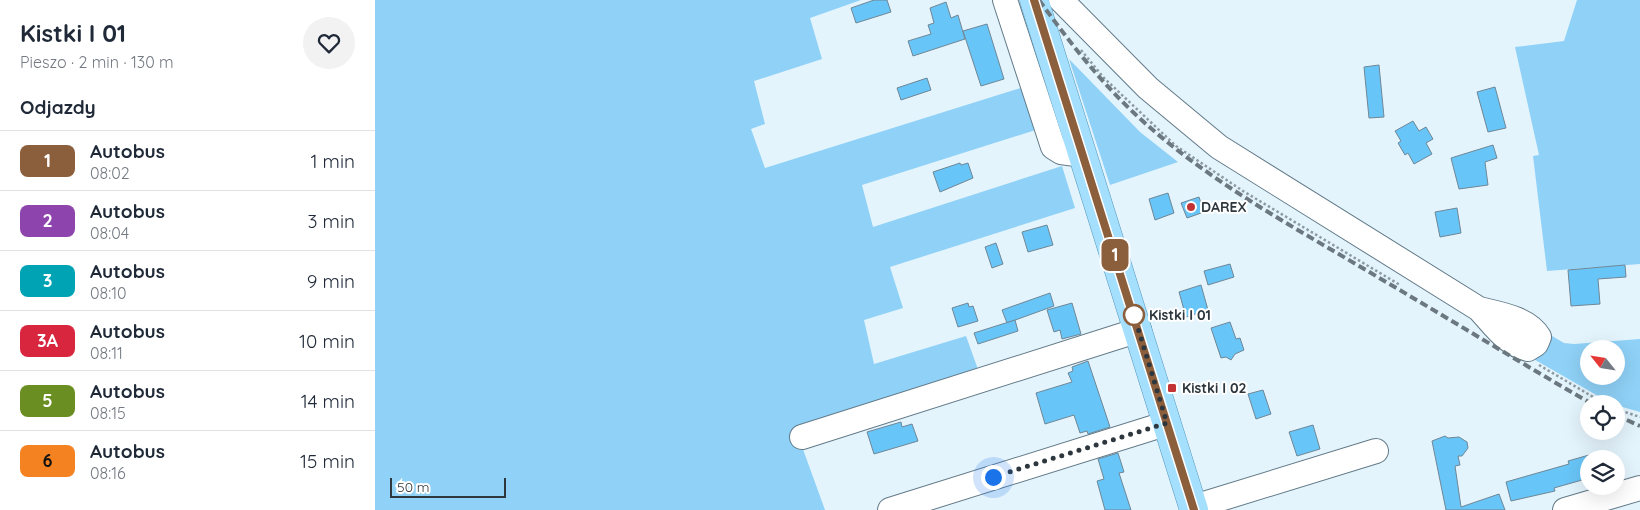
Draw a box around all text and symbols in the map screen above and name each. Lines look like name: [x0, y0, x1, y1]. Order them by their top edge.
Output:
button: heart: [303, 17, 355, 69]
text: Kistki I 01: [20, 18, 126, 48]
text: Pieszo · 2 min · 130 m: [20, 52, 174, 72]
text: Odjazdy: [20, 95, 96, 119]
text: Autobus: [90, 139, 165, 163]
text: 1: [44, 149, 51, 172]
text: 1 min: [310, 149, 355, 173]
text: 08:02: [90, 163, 130, 183]
place label: DAREX: [1201, 198, 1247, 216]
text: Autobus: [90, 199, 165, 223]
marker: DAREX: [1185, 201, 1197, 213]
text: 2: [42, 209, 53, 232]
text: 3 min: [307, 209, 355, 233]
text: 08:04: [90, 223, 129, 243]
line badge: 1: [1099, 239, 1131, 271]
text: 1: [1111, 243, 1119, 266]
text: Autobus: [90, 259, 165, 283]
text: 3: [43, 269, 52, 292]
text: 9 min: [307, 269, 355, 293]
text: 08:10: [90, 283, 127, 303]
marker: Kistki I 01: [1123, 304, 1145, 326]
place label: Kistki I 01: [1149, 306, 1211, 324]
text: Autobus: [90, 319, 165, 343]
text: 3A: [37, 329, 58, 352]
text: 10 min: [299, 329, 355, 353]
north arrow: [1580, 340, 1625, 385]
map controls: [1580, 340, 1625, 495]
text: 08:11: [90, 343, 123, 363]
text: Autobus: [90, 379, 165, 403]
place label: Kistki I 02: [1182, 379, 1247, 397]
marker: Kistki I 02: [1166, 382, 1178, 394]
text: 5: [42, 389, 53, 412]
text: 14 min: [301, 389, 355, 413]
button: locate: [1580, 395, 1625, 440]
text: 08:15: [90, 403, 126, 423]
text: Autobus: [90, 439, 165, 463]
text: 6: [43, 449, 52, 472]
text: 15 min: [300, 449, 355, 473]
button: layers: [1580, 450, 1625, 495]
text: 08:16: [90, 463, 126, 483]
your location: [981, 465, 1006, 490]
scale bar: [390, 475, 506, 498]
text: 50 m: [397, 478, 430, 496]

